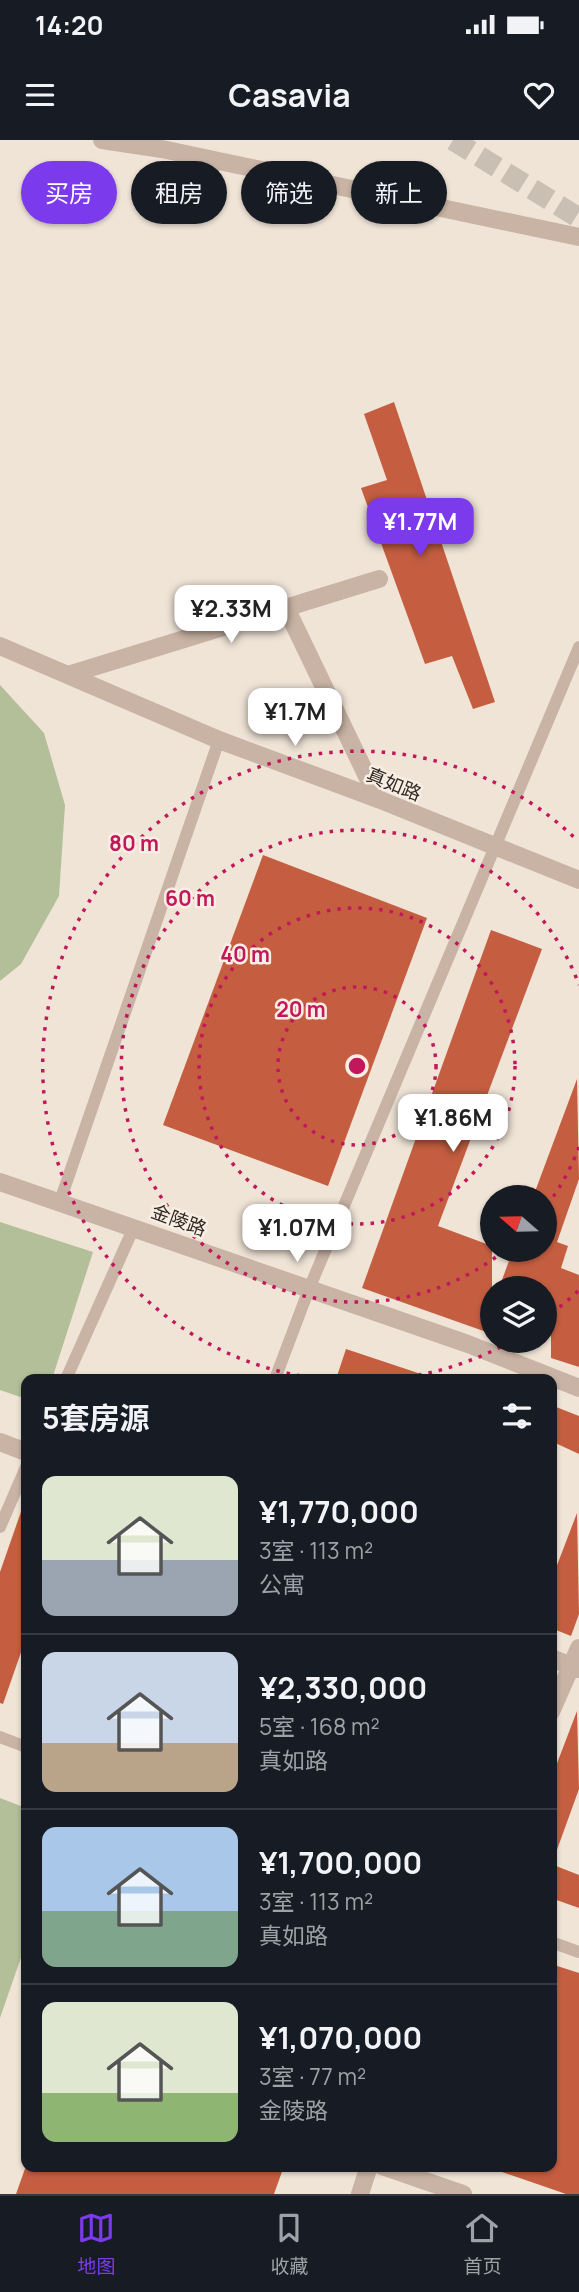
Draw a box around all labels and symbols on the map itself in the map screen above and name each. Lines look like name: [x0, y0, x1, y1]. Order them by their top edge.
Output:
pin: ¥1.77M: [363, 498, 477, 558]
pin: ¥2.33M: [174, 586, 288, 645]
pin: ¥1.7M: [246, 688, 344, 748]
street label: 真如路: [363, 761, 425, 807]
text: 80 m: [109, 829, 159, 857]
text: 60 m: [165, 884, 215, 912]
text: 40 m: [220, 940, 270, 968]
text: 20 m: [276, 995, 326, 1023]
centre of rings: [345, 1054, 369, 1078]
pin: ¥1.86M: [396, 1094, 510, 1154]
north arrow: [480, 1185, 556, 1262]
street label: 金陵路: [148, 1198, 210, 1242]
pin: ¥1.07M: [240, 1204, 354, 1264]

